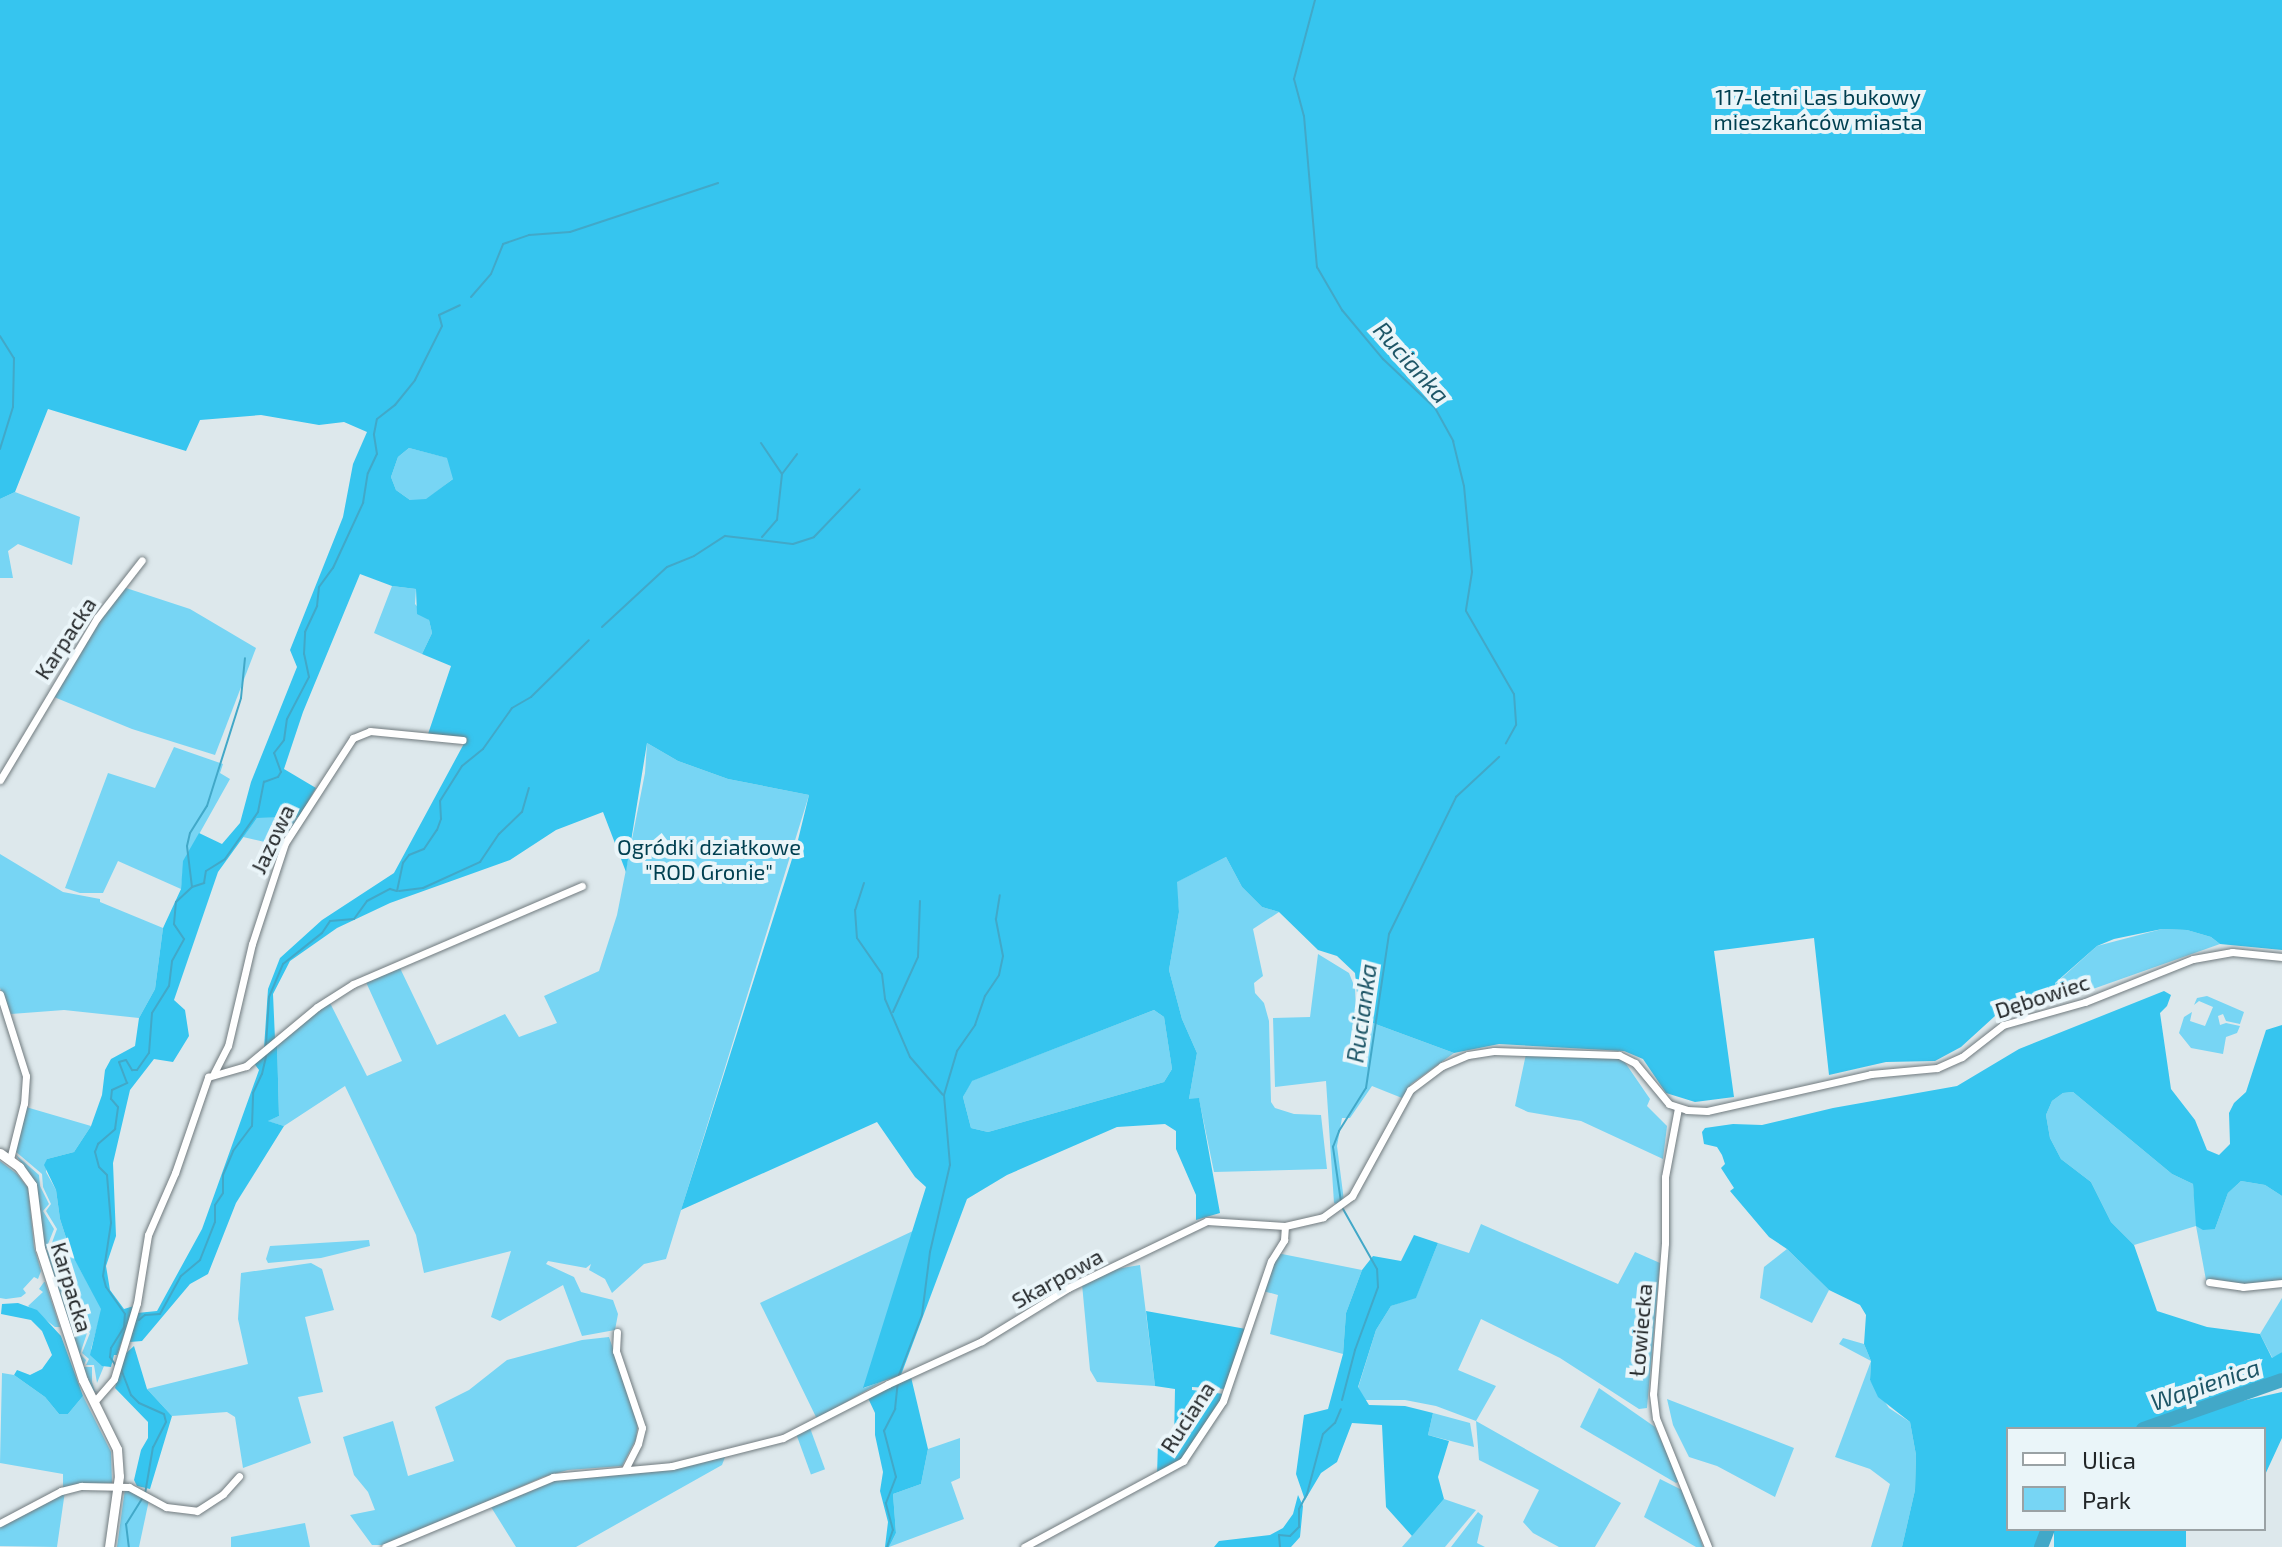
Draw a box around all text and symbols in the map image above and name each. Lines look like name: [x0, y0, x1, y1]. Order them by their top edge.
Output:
park label: 117-letni Las bukowy mieszkańców miasta: [1713, 83, 1923, 134]
water label: Rucianka: [1368, 315, 1456, 409]
street label: Karpacka: [29, 592, 101, 684]
street label: Jazowa: [245, 800, 299, 878]
park label: Ogródki działkowe "ROD Gronie": [617, 833, 801, 884]
water label: Rucianka: [1340, 962, 1382, 1064]
street label: Dębowiec: [1992, 968, 2092, 1024]
street label: Karpacka: [46, 1239, 98, 1335]
street label: Skarpowa: [1007, 1242, 1107, 1314]
street label: Łowiecka: [1623, 1282, 1657, 1378]
water label: Wapienica: [2147, 1352, 2263, 1416]
street label: Ruciana: [1154, 1377, 1220, 1457]
legend: [2006, 1427, 2266, 1531]
text: Ulica: [2082, 1445, 2136, 1474]
text: Park: [2082, 1485, 2131, 1514]

